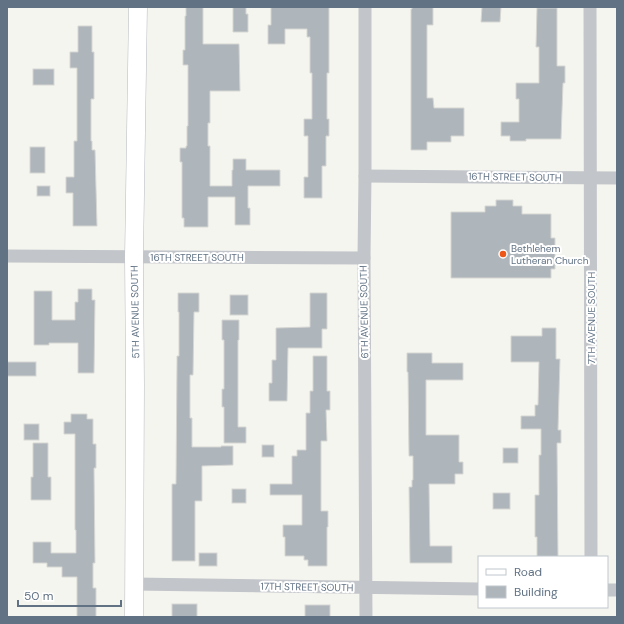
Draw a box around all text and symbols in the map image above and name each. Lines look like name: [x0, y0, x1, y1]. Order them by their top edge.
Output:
street label: 16TH STREET SOUTH: [468, 170, 562, 184]
place label: Bethlehem Lutheran Church: [511, 242, 589, 267]
marker: Bethlehem Lutheran Church: [498, 249, 508, 259]
street label: 16TH STREET SOUTH: [150, 251, 244, 264]
street label: 5TH AVENUE SOUTH: [128, 265, 142, 359]
street label: 6TH AVENUE SOUTH: [357, 265, 371, 359]
street label: 7TH AVENUE SOUTH: [585, 271, 598, 364]
legend: [478, 556, 608, 608]
text: Road: [514, 564, 542, 580]
street label: 17TH STREET SOUTH: [260, 580, 354, 594]
scale bar: [18, 582, 121, 608]
text: Building: [514, 584, 558, 600]
text: 50 m: [24, 588, 53, 604]

